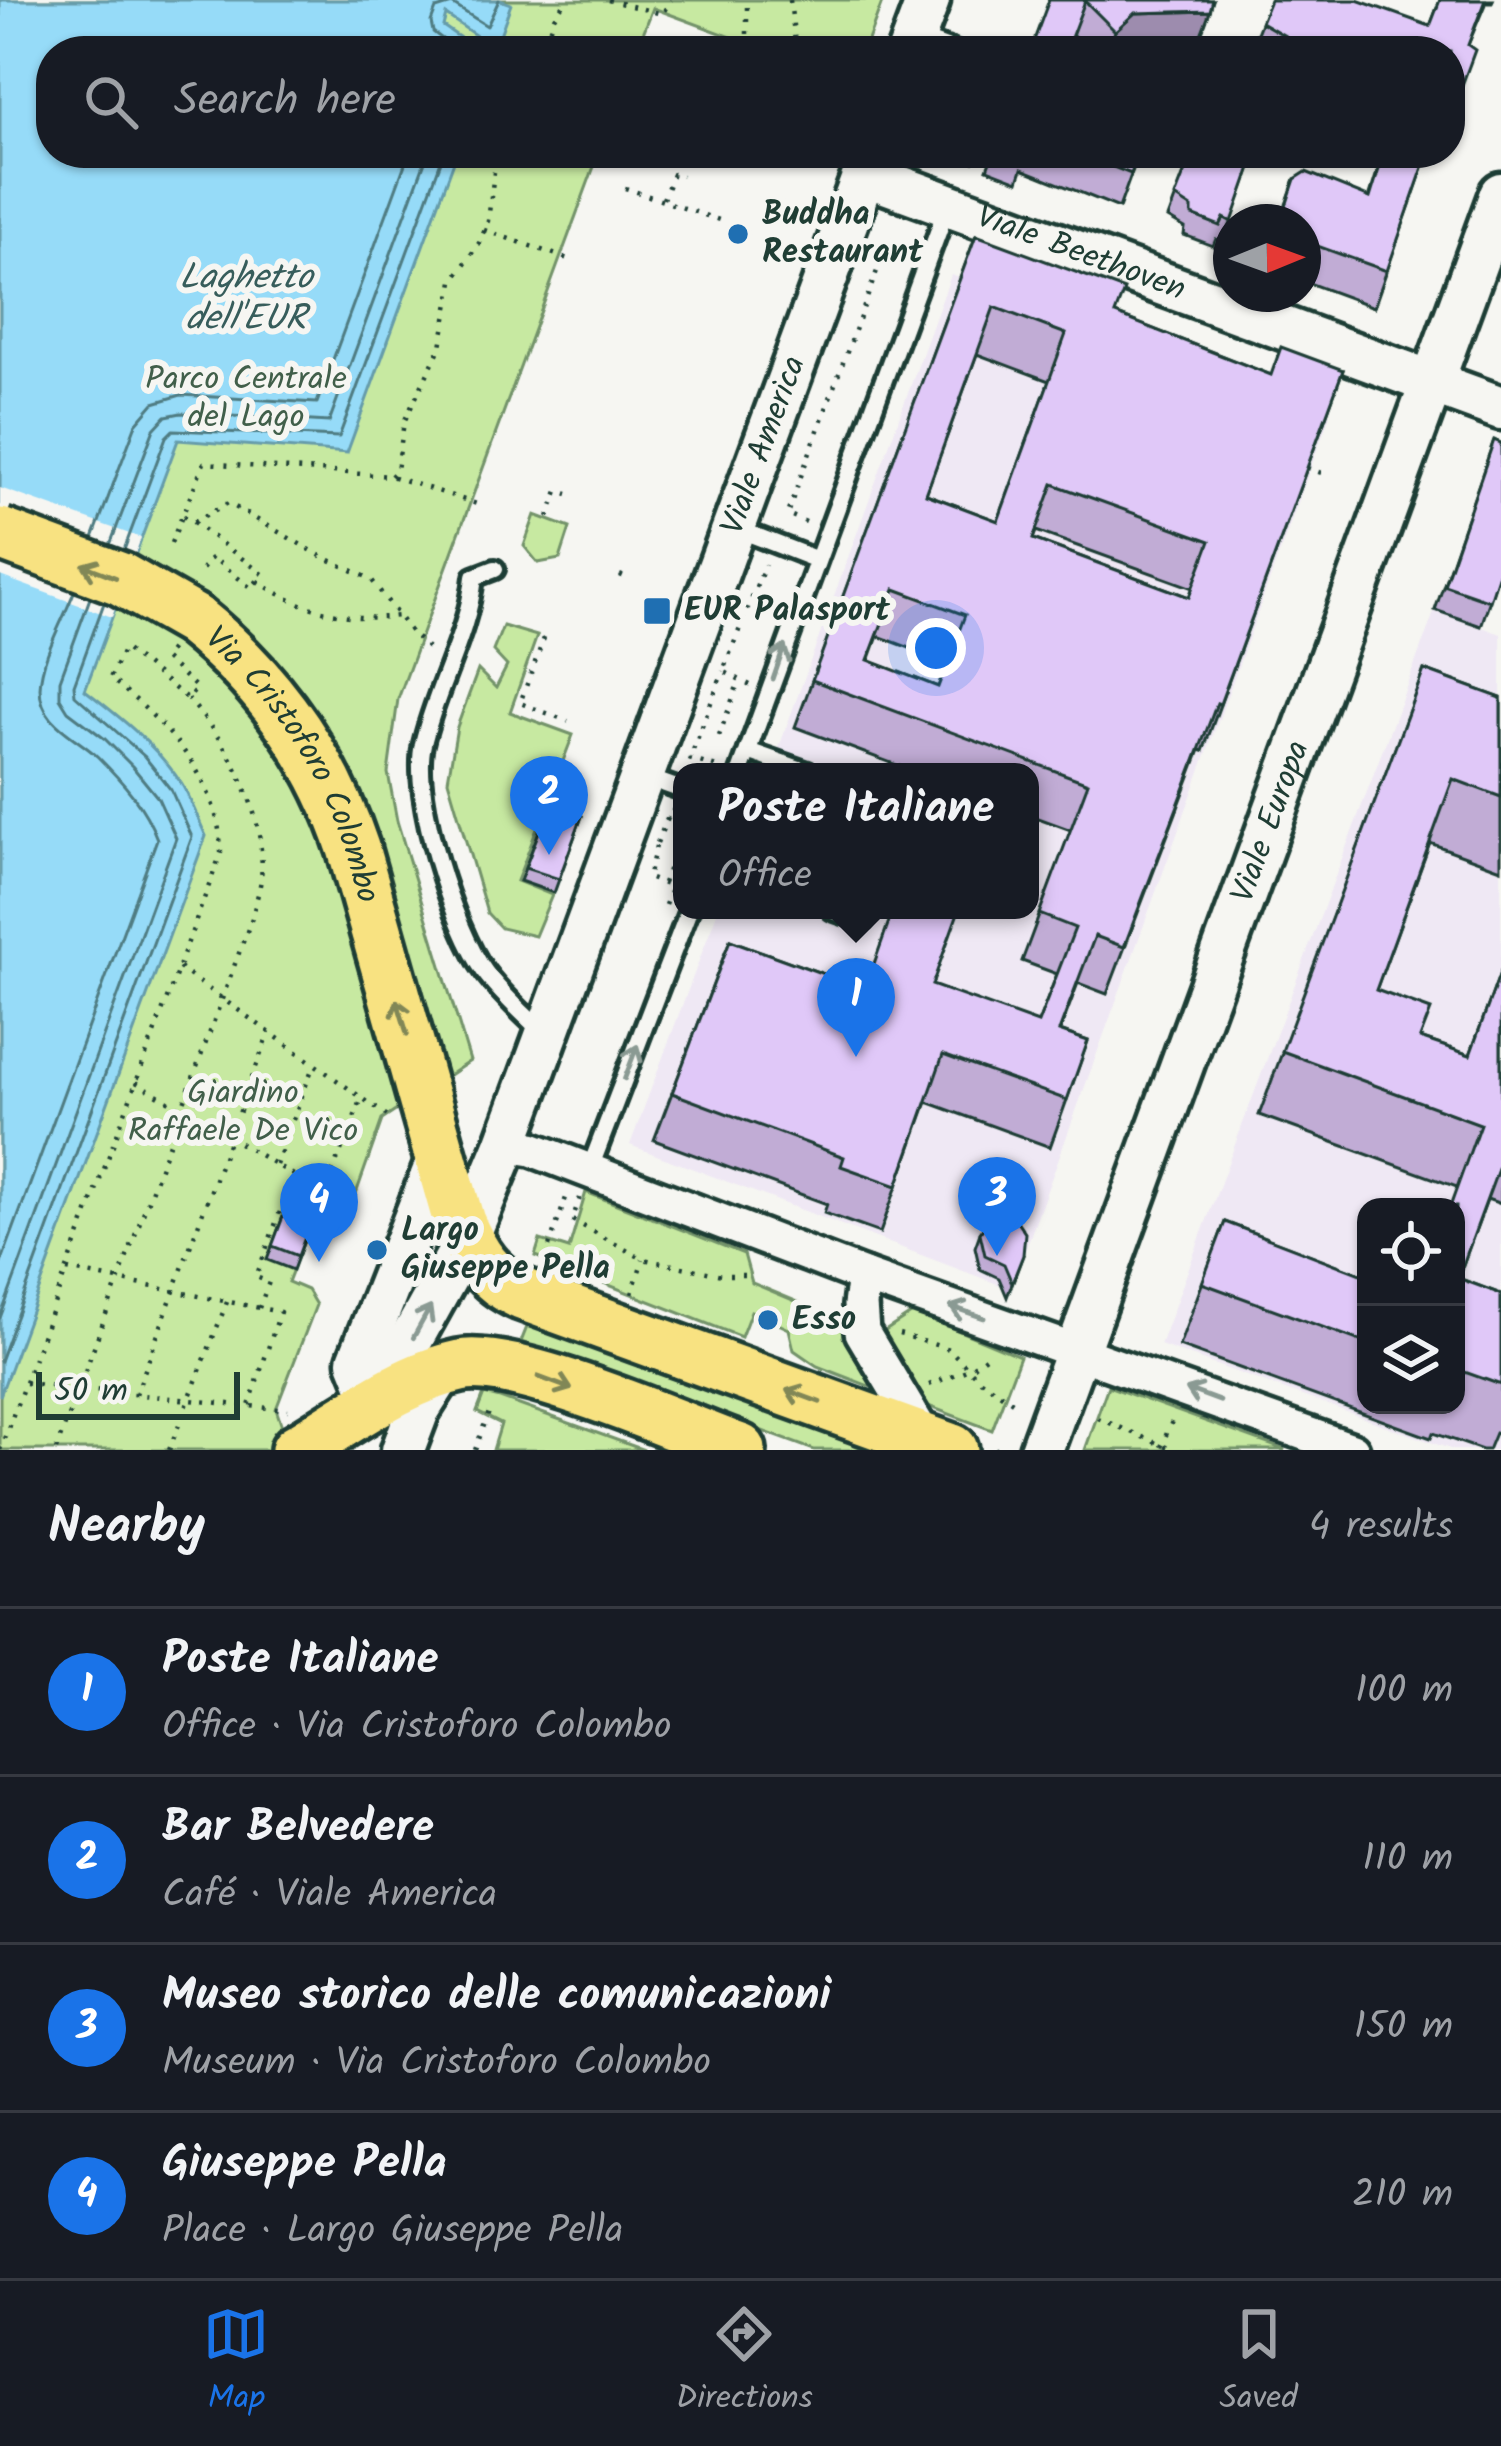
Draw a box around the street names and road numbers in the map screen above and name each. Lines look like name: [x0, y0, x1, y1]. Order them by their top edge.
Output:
street label: Viale Beethoven: [969, 191, 1193, 316]
street label: Viale America: [707, 348, 821, 542]
street label: Via Cristoforo Colombo: [192, 614, 394, 909]
street label: Viale Europa: [1217, 733, 1325, 910]

